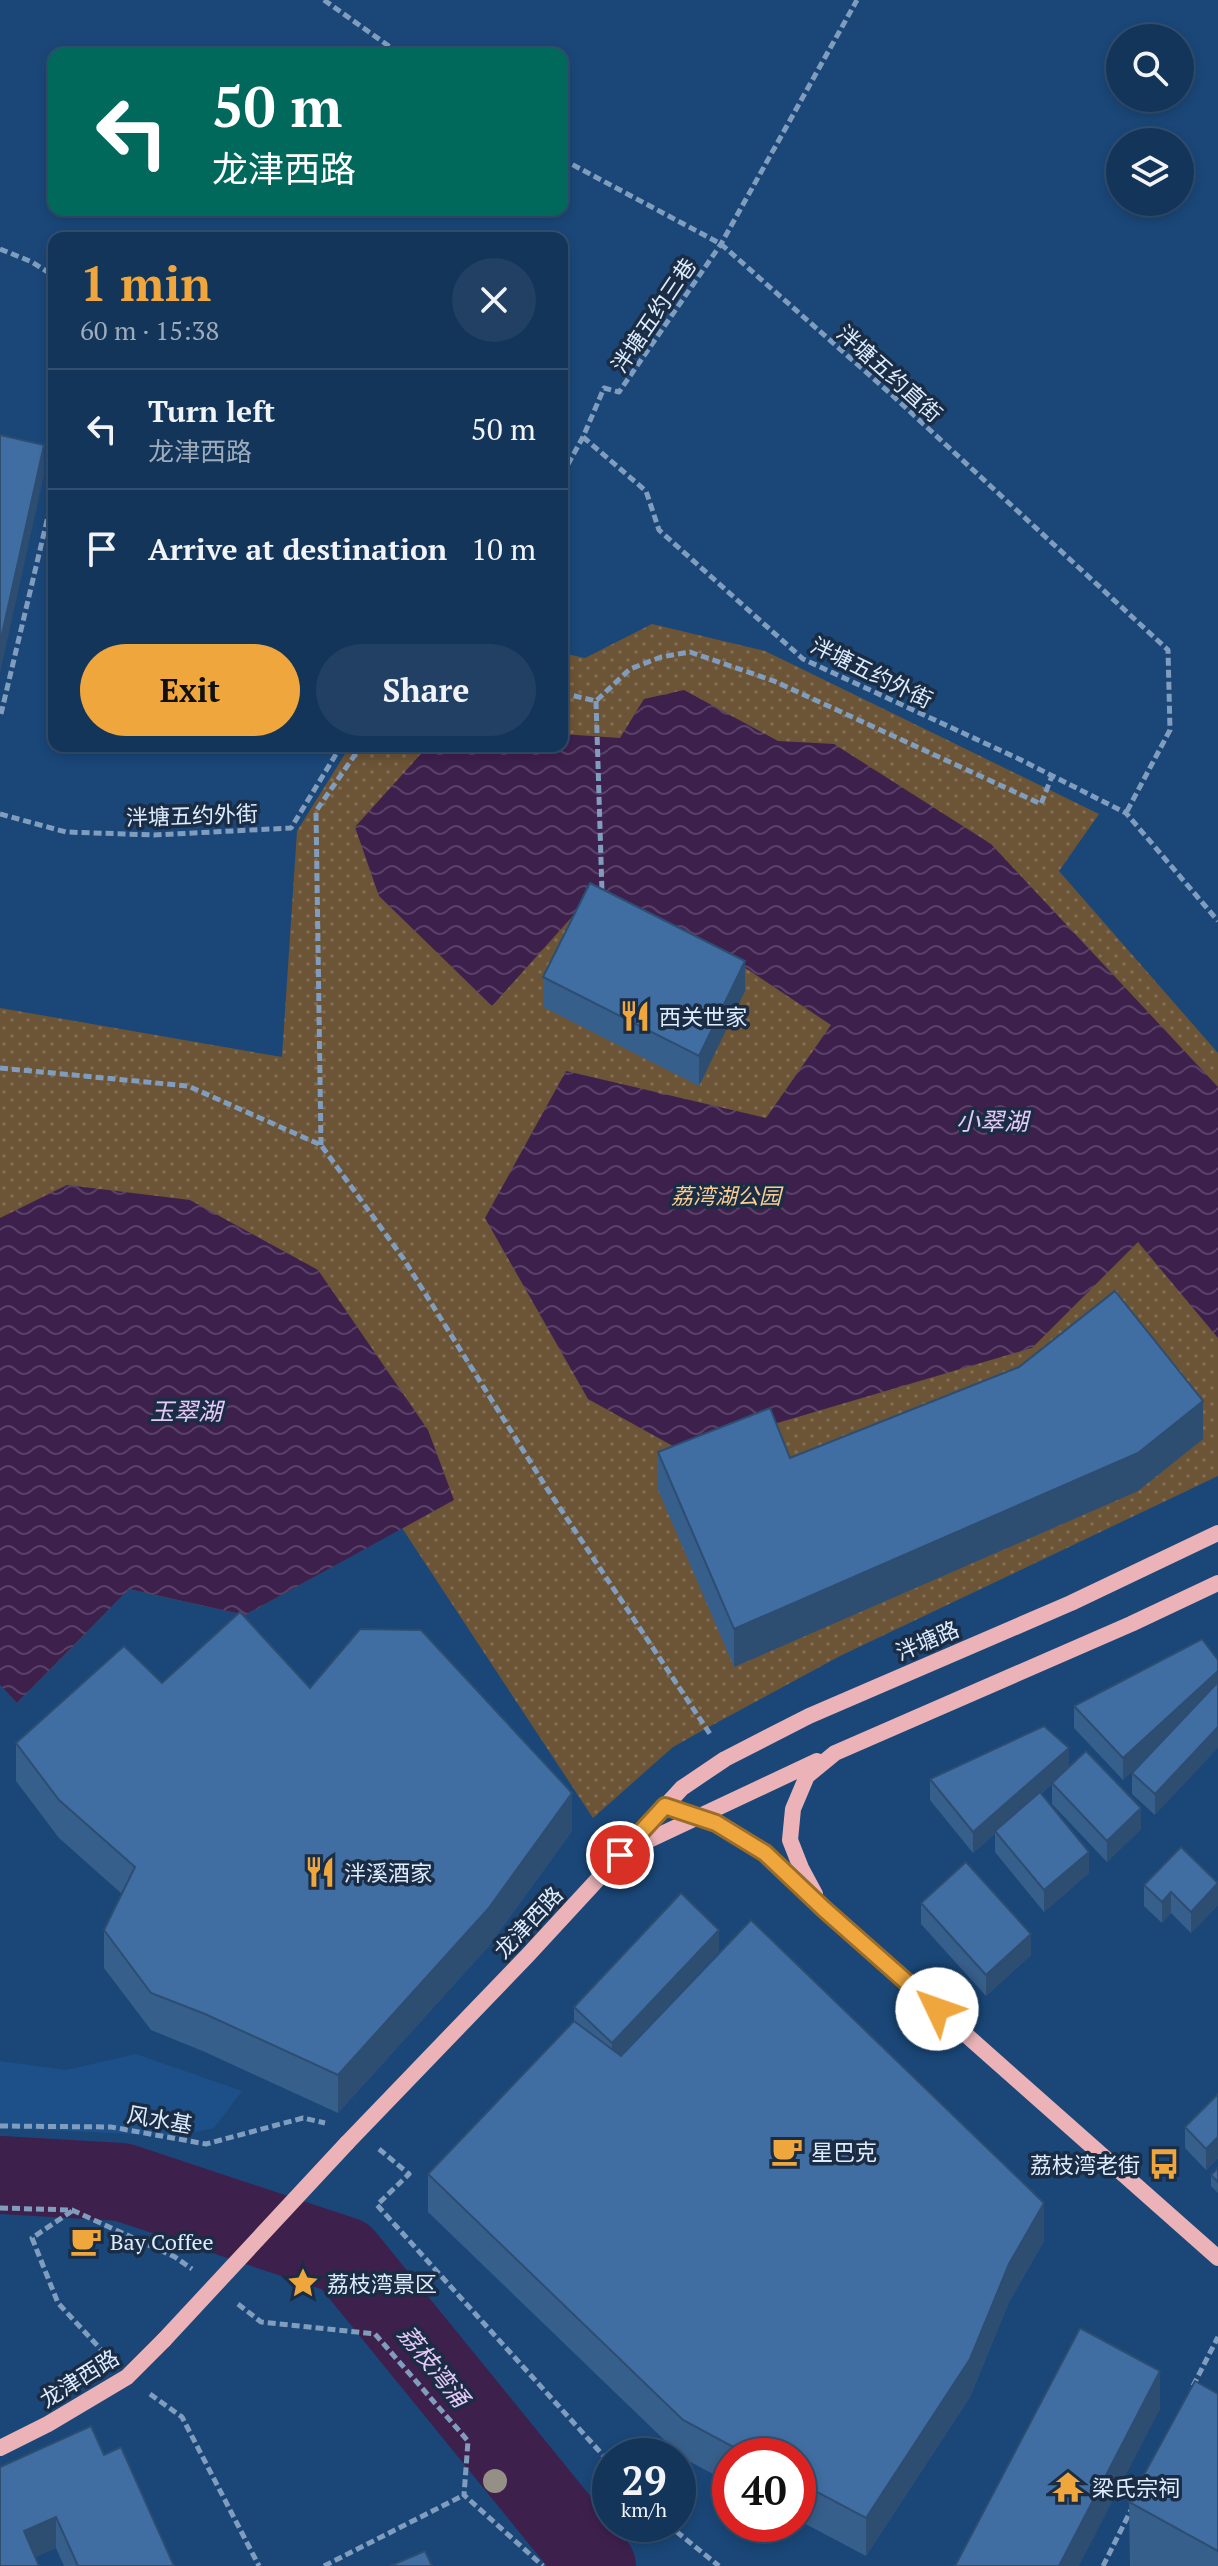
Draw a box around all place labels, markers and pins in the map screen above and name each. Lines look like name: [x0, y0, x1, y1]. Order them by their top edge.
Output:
restaurant icon: 西关世家: [618, 999, 652, 1033]
place label: 西关世家: [659, 1002, 747, 1031]
pin: [586, 1821, 654, 1889]
restaurant icon: 泮溪酒家: [303, 1855, 337, 1889]
place label: 泮溪酒家: [344, 1858, 432, 1887]
cafe icon: 星巴克: [770, 2134, 804, 2168]
place label: 星巴克: [811, 2137, 877, 2166]
bus stop icon: 荔枝湾老街: [1147, 2147, 1181, 2181]
place label: 荔枝湾老街: [1030, 2150, 1140, 2179]
cafe icon: Bay Coffee: [69, 2224, 103, 2258]
place label: Bay Coffee: [110, 2227, 214, 2256]
place icon: 荔枝湾景区: [286, 2266, 320, 2300]
place label: 荔枝湾景区: [327, 2269, 437, 2298]
temple icon: 梁氏宗祠: [1051, 2470, 1085, 2504]
place label: 梁氏宗祠: [1092, 2473, 1180, 2502]

